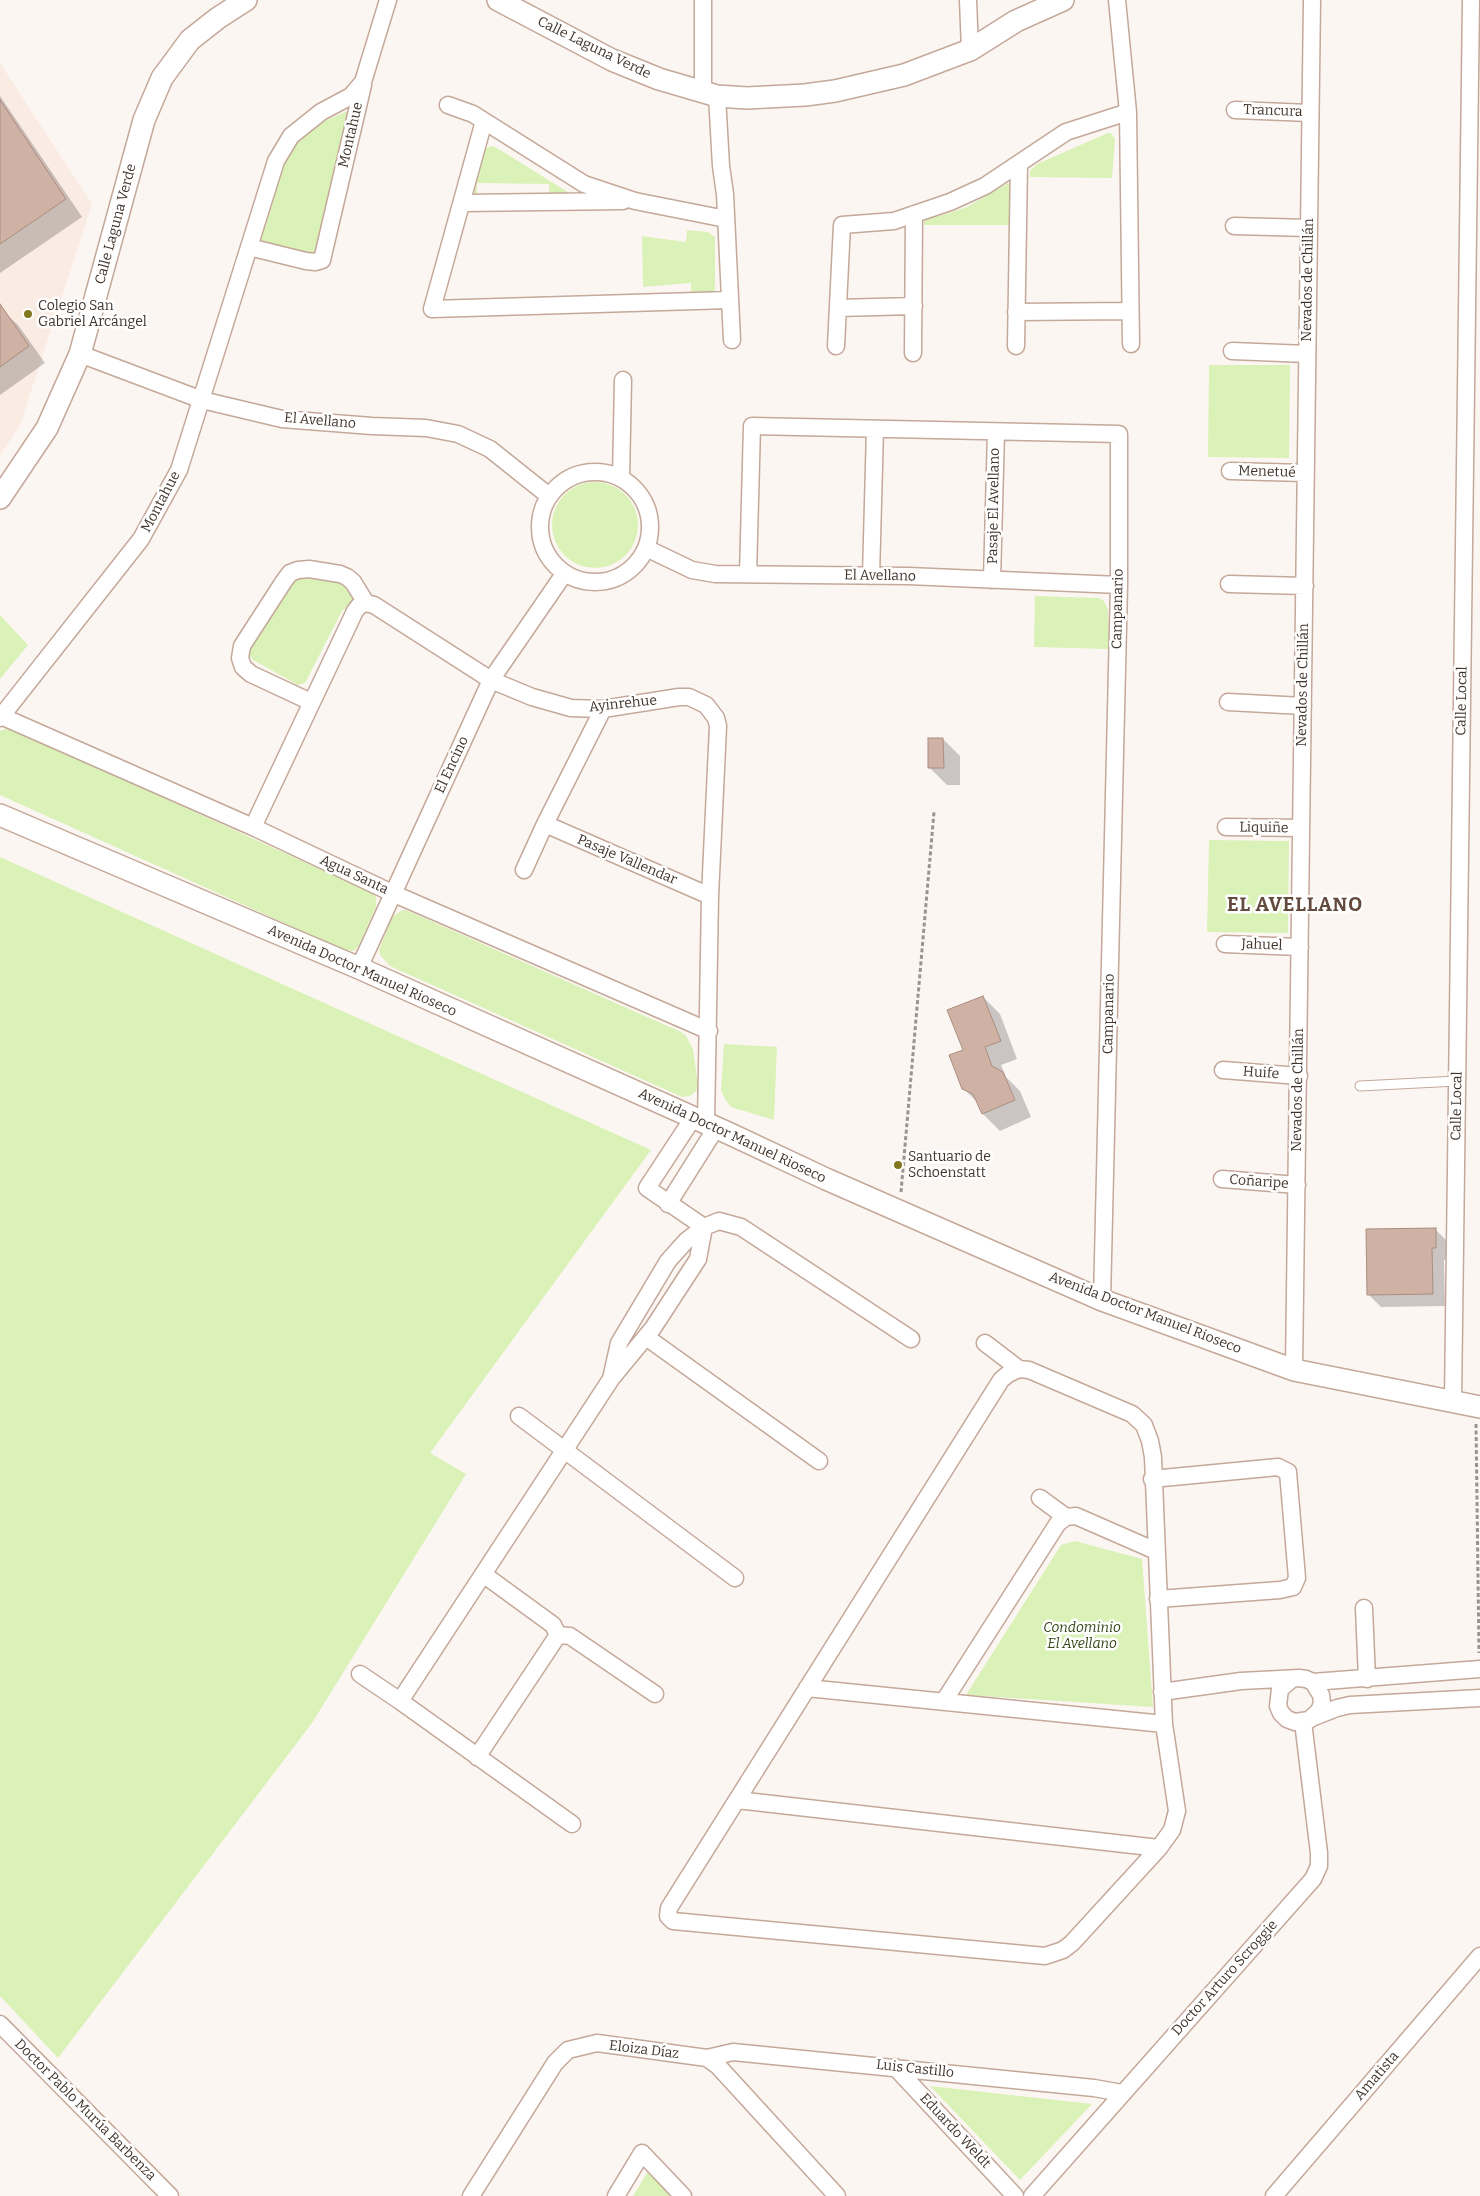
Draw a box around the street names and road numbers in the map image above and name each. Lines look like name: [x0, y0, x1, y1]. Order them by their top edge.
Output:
street label: Calle Laguna Verde: [535, 13, 653, 83]
street label: Montahue: [335, 101, 367, 169]
street label: Trancura: [1243, 102, 1303, 120]
street label: Calle Laguna Verde: [92, 162, 140, 286]
street label: Nevados de Chillán: [1299, 218, 1317, 342]
street label: El Avellano: [283, 409, 357, 433]
street label: Pasaje El Avellano: [985, 448, 1003, 564]
street label: Menetué: [1238, 463, 1296, 481]
street label: Montahue: [138, 469, 184, 535]
street label: El Avellano: [844, 567, 916, 585]
street label: Campanario: [1109, 569, 1127, 649]
street label: Nevados de Chillán: [1294, 623, 1312, 747]
street label: Calle Local: [1453, 666, 1471, 736]
street label: Ayinrehue: [588, 692, 658, 716]
street label: El Encino: [431, 734, 473, 796]
street label: Liquiñe: [1239, 819, 1289, 837]
street label: Pasaje Vallendar: [574, 831, 680, 889]
street label: Agua Santa: [317, 852, 391, 898]
street label: Avenida Doctor Manuel Rioseco: [265, 922, 459, 1020]
street label: Jahuel: [1241, 936, 1283, 954]
street label: Campanario: [1100, 974, 1118, 1054]
street label: Nevados de Chillán: [1289, 1028, 1307, 1152]
street label: Huife: [1242, 1063, 1280, 1083]
street label: Calle Local: [1448, 1071, 1466, 1141]
street label: Avenida Doctor Manuel Rioseco: [636, 1085, 828, 1187]
street label: Coñaripe: [1229, 1172, 1289, 1192]
street label: Avenida Doctor Manuel Rioseco: [1046, 1268, 1244, 1358]
street label: Doctor Arturo Scroggie: [1169, 1917, 1281, 2039]
street label: Doctor Pablo Murúa Barbenza: [11, 2036, 159, 2184]
street label: Eloiza Díaz: [608, 2037, 680, 2063]
street label: Amatista: [1351, 2048, 1403, 2104]
street label: Luis Castillo: [875, 2057, 955, 2081]
street label: Eduardo Weldt: [916, 2090, 994, 2172]

